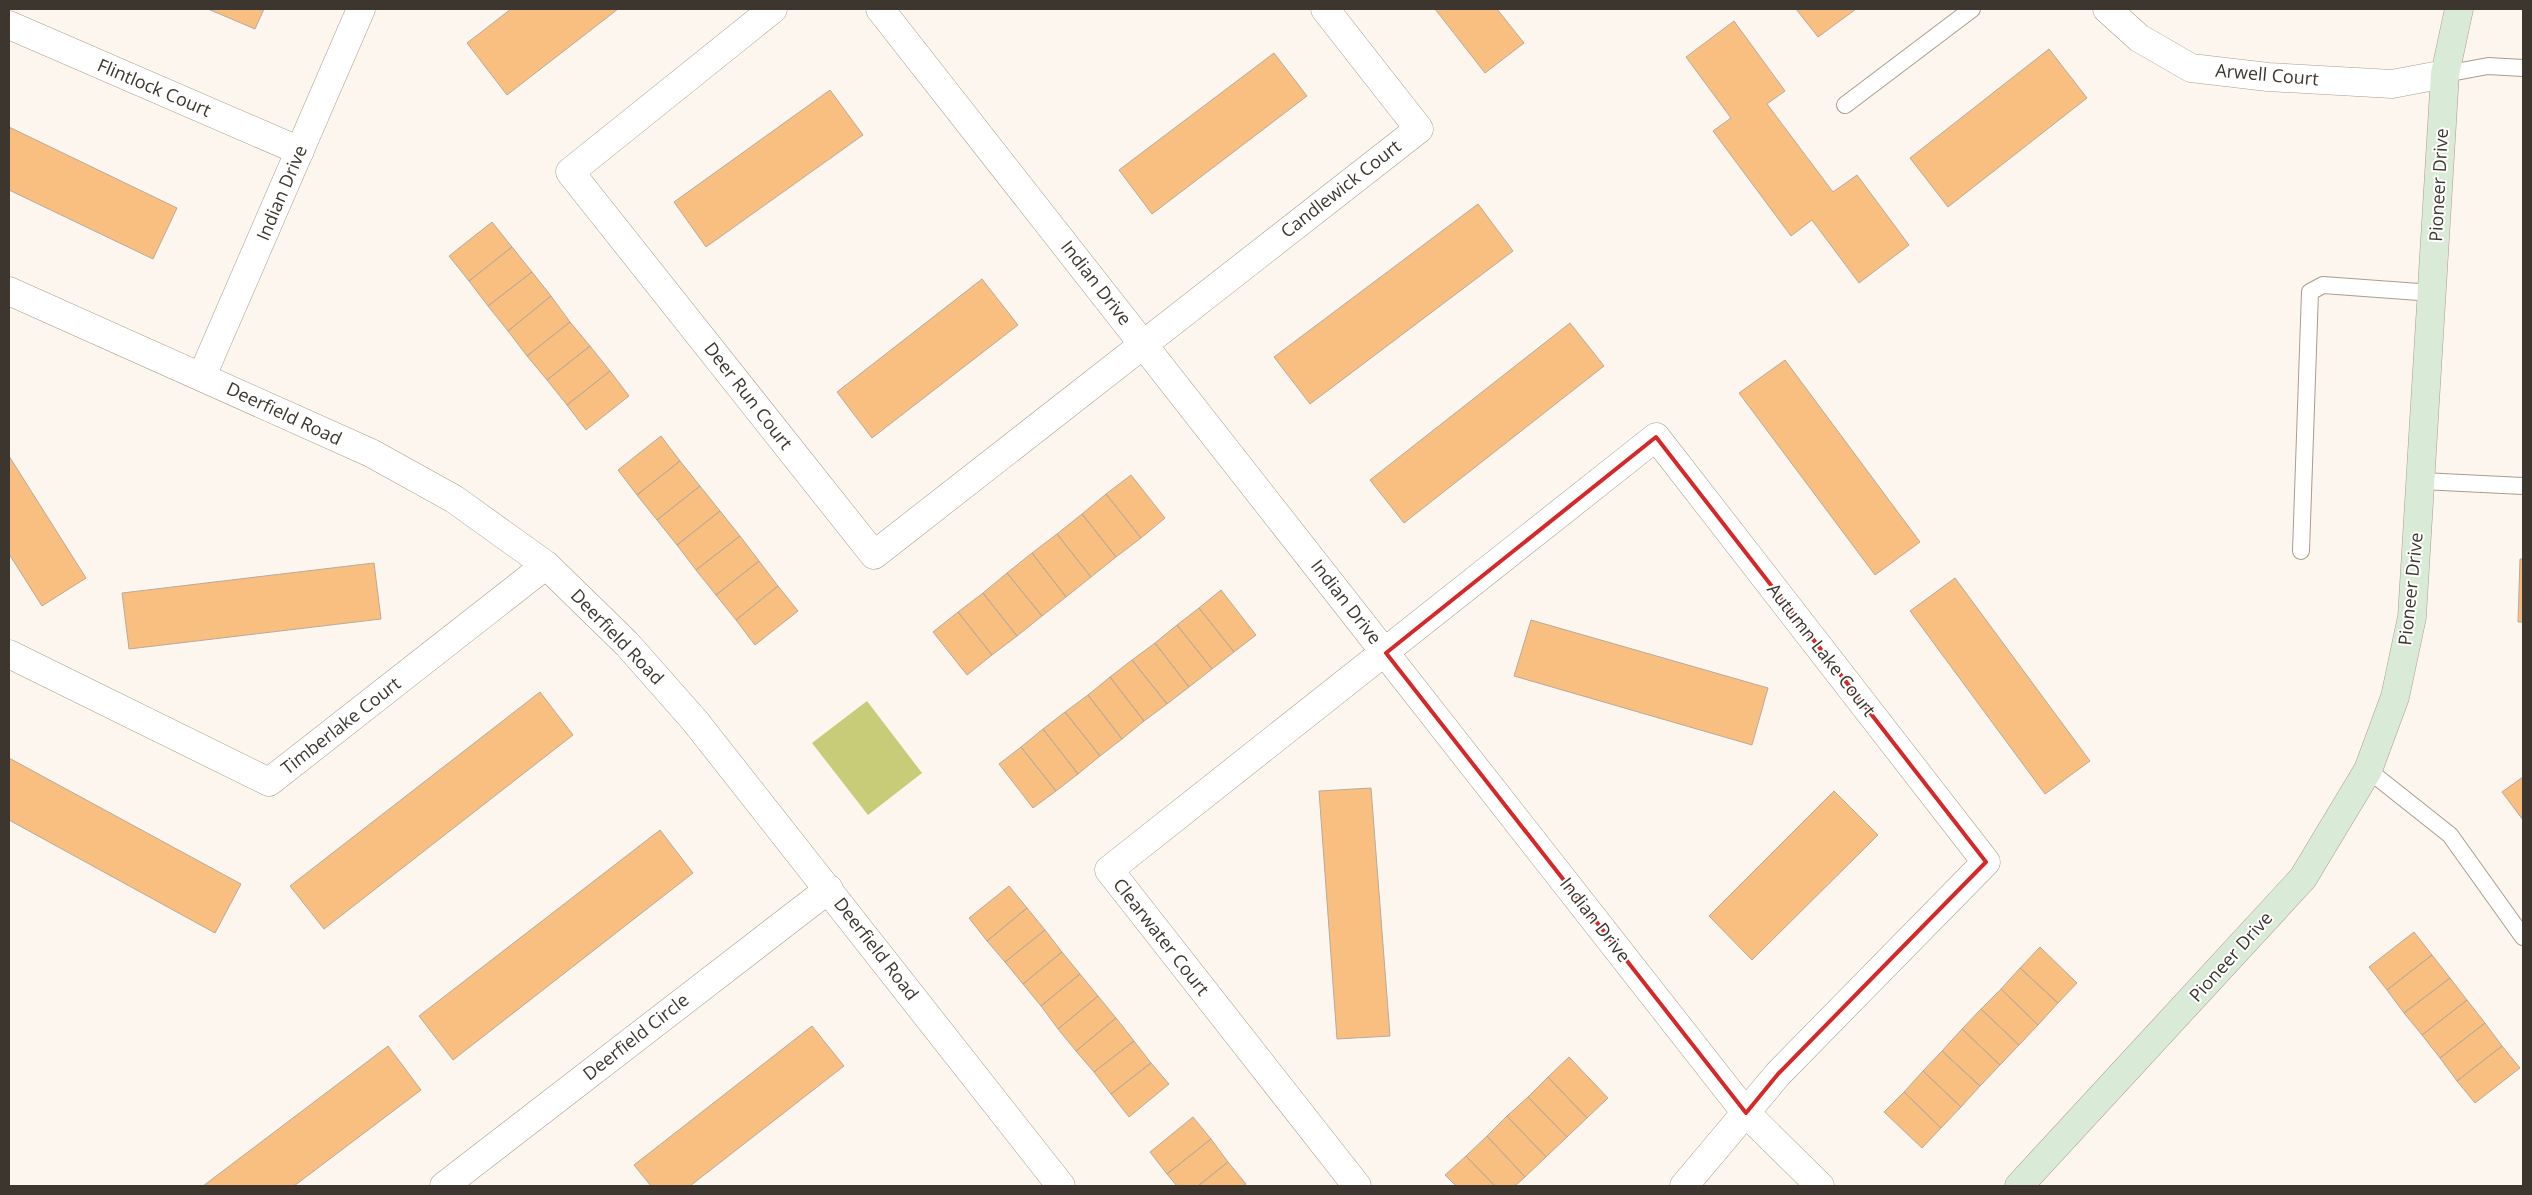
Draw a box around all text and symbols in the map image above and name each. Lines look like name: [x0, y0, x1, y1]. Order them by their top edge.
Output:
street label: Flintlock Court: [94, 52, 215, 122]
street label: Arwell Court: [2214, 58, 2320, 90]
street label: Pioneer Drive: [2423, 128, 2453, 242]
street label: Candlewick Court: [1275, 134, 1405, 243]
street label: Indian Drive: [250, 141, 312, 244]
street label: Indian Drive: [1056, 235, 1137, 330]
street label: Deer Run Court: [699, 337, 798, 454]
street label: Deerfield Road: [223, 376, 346, 450]
street label: Pioneer Drive: [2392, 531, 2428, 647]
street label: Indian Drive: [1306, 554, 1387, 649]
street label: Autumn Lake Court: [1762, 578, 1881, 721]
street label: Deerfield Road: [566, 583, 670, 689]
street label: Timberlake Court: [276, 671, 405, 779]
street label: Indian Drive: [1555, 872, 1636, 967]
street label: Clearwater Court: [1108, 873, 1215, 1000]
street label: Deerfield Road: [829, 892, 925, 1005]
street label: Pioneer Drive: [2183, 906, 2277, 1007]
street label: Deerfield Circle: [578, 987, 693, 1085]

